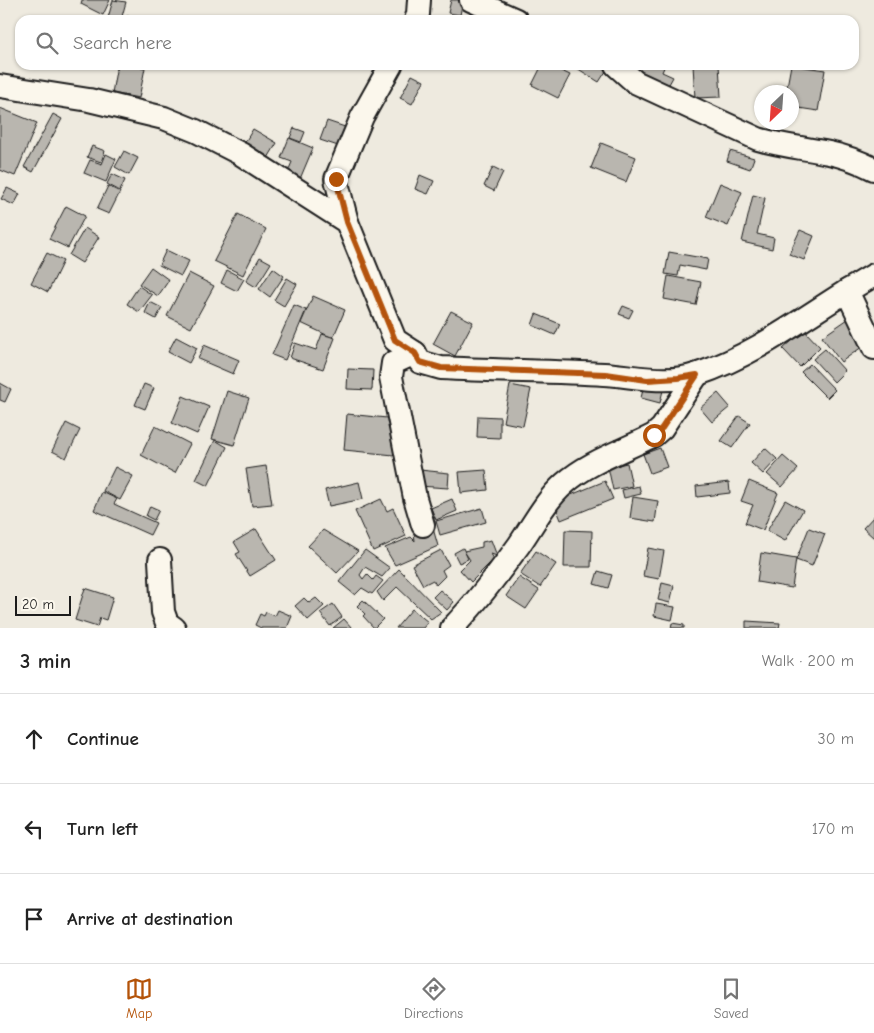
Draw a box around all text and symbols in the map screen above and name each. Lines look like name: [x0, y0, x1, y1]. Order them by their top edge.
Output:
search box: [15, 15, 859, 70]
icon: search: [33, 29, 61, 57]
text: Search here: [73, 32, 172, 54]
north arrow: [754, 85, 799, 130]
route end: [325, 168, 348, 191]
route start: [643, 424, 666, 447]
scale bar: [15, 593, 71, 616]
text: 20 m: [22, 596, 54, 613]
text: 3 min: [20, 649, 71, 673]
text: Walk · 200 m: [762, 652, 854, 670]
icon: ahead: [20, 725, 48, 753]
text: Continue: [67, 728, 139, 750]
text: 30 m: [818, 730, 854, 748]
icon: left: [20, 815, 48, 843]
text: Turn left: [67, 818, 138, 840]
text: 170 m: [812, 820, 854, 838]
icon: arrive: [20, 905, 48, 933]
text: Arrive at destination: [67, 908, 233, 930]
tab: Map: [125, 975, 153, 1022]
tab: Directions: [404, 975, 463, 1022]
tab: Saved: [714, 975, 749, 1022]

